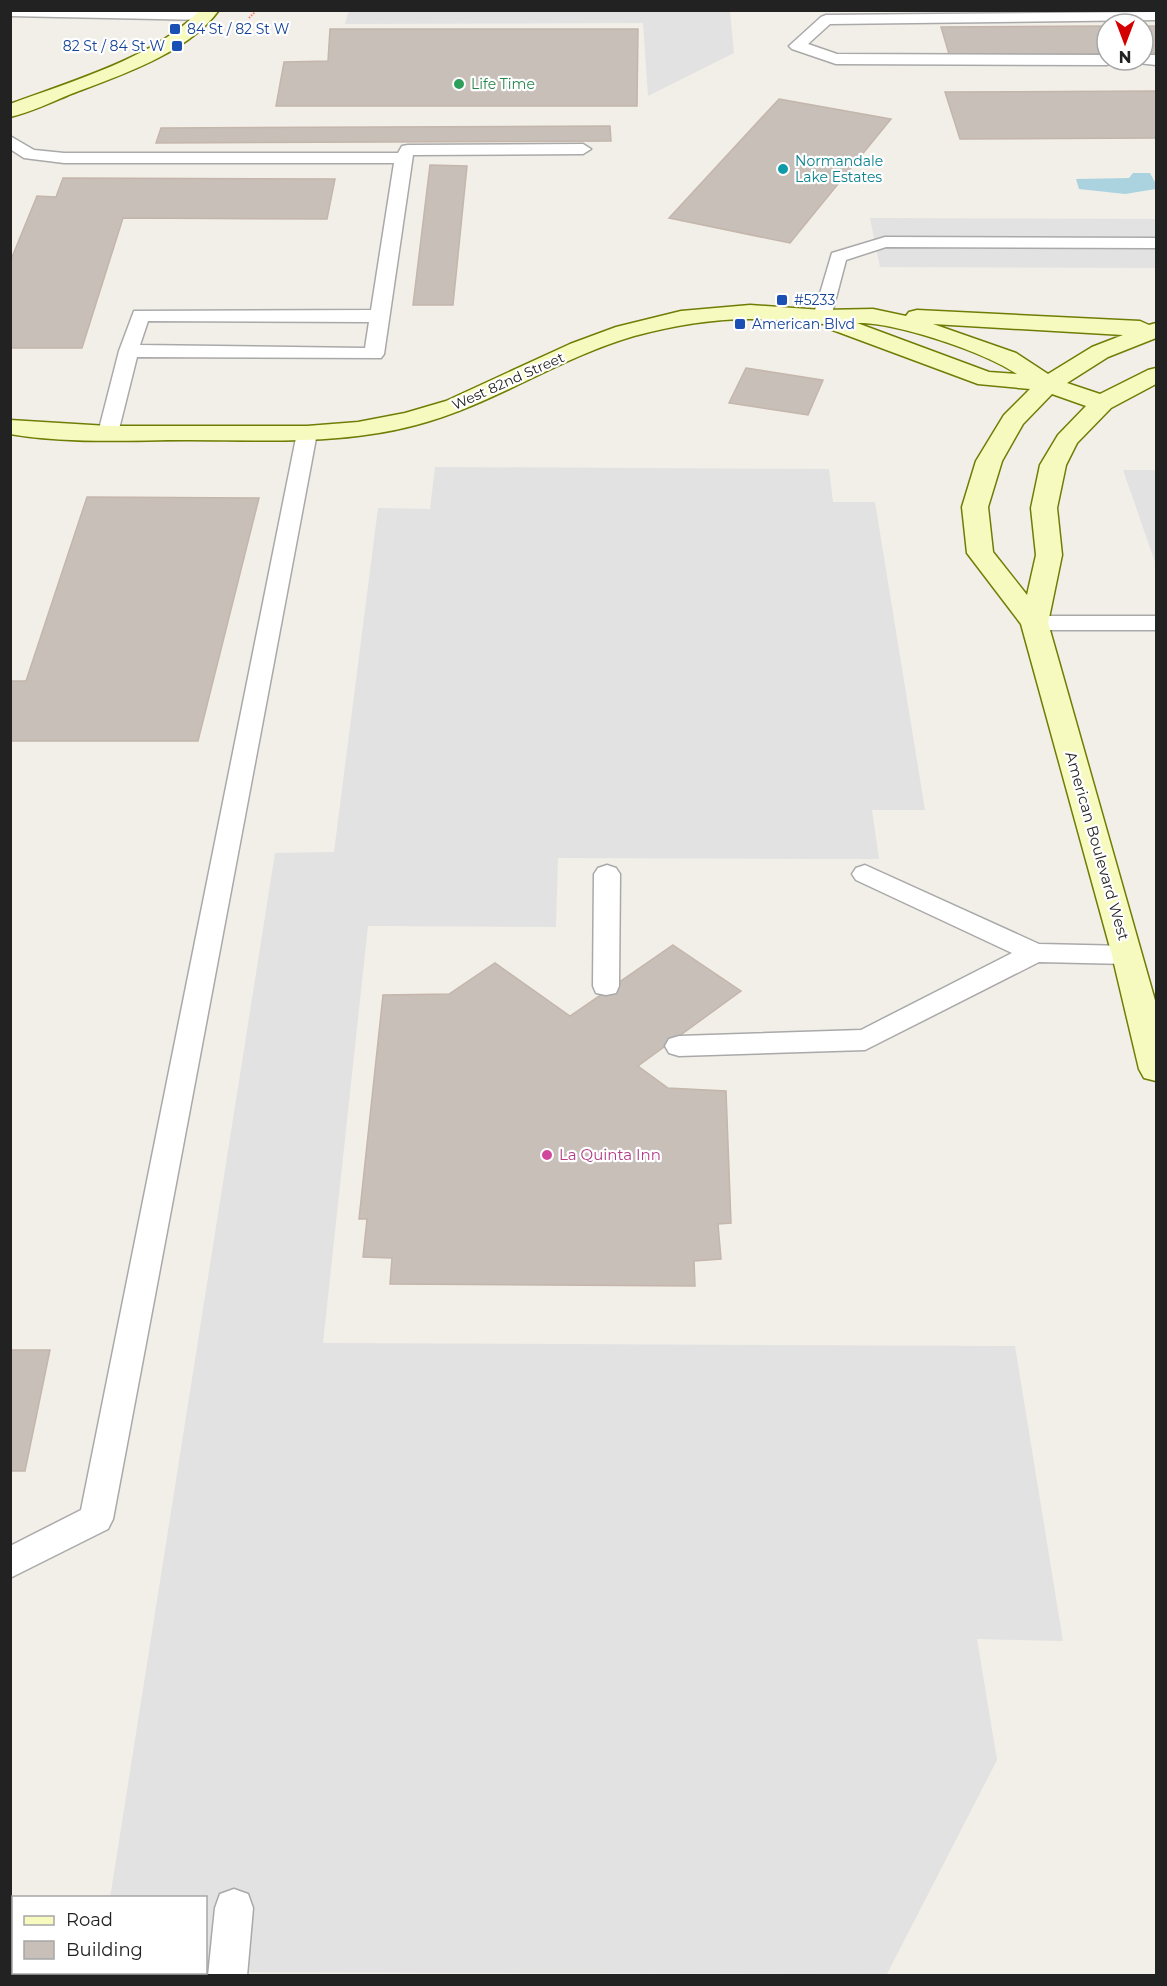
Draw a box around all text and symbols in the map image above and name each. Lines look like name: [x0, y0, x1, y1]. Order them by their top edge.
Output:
north arrow: [1095, 12, 1155, 72]
place label: 84 St / 82 St W: [187, 20, 290, 38]
marker: 84 St / 82 St W: [168, 22, 182, 36]
place label: 82 St / 84 St W: [63, 37, 165, 55]
marker: 82 St / 84 St W: [170, 39, 184, 53]
text: N: [1119, 47, 1131, 66]
place label: Life Time: [471, 75, 535, 93]
marker: Life Time: [452, 77, 466, 91]
place label: Normandale Lake Estates: [795, 152, 883, 186]
marker: Normandale Lake Estates: [776, 162, 790, 176]
place label: #5233: [794, 291, 835, 309]
marker: #5233: [775, 293, 789, 307]
place label: American Blvd: [752, 315, 855, 333]
marker: American Blvd: [733, 317, 747, 331]
street label: West 82nd Street: [449, 348, 567, 414]
street label: American Boulevard West: [1061, 749, 1134, 943]
place label: La Quinta Inn: [559, 1145, 661, 1164]
marker: La Quinta Inn: [540, 1148, 554, 1162]
legend: [12, 1896, 207, 1974]
text: Road: [66, 1909, 113, 1931]
text: Building: [66, 1939, 143, 1961]

